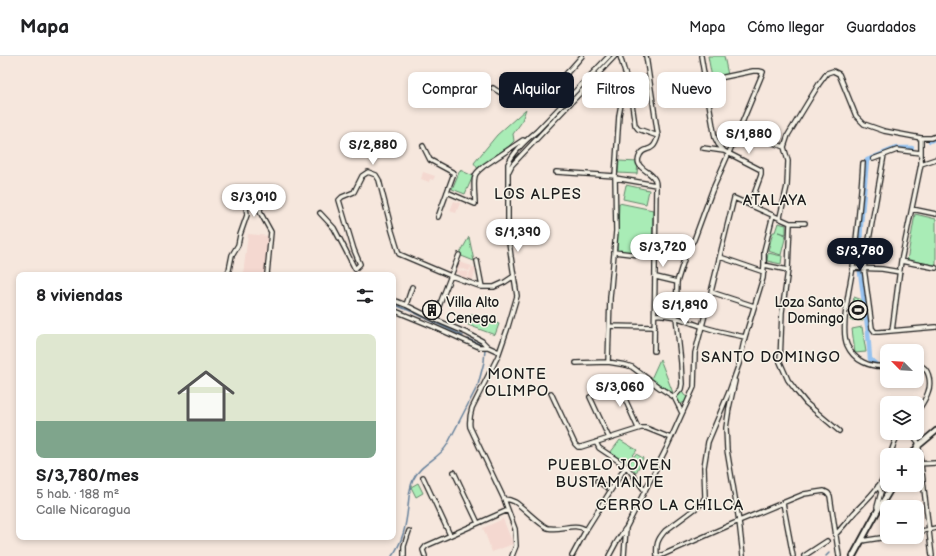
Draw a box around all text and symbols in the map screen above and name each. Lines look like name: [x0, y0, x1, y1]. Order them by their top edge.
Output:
text: Mapa: [20, 16, 69, 39]
text: Mapa: [689, 19, 725, 36]
text: Cómo llegar: [747, 19, 824, 36]
text: Guardados: [846, 19, 916, 36]
chip: Comprar: [408, 72, 491, 108]
chip: Alquilar: [499, 72, 574, 108]
chip: Filtros: [582, 72, 649, 108]
chip: Nuevo: [657, 72, 726, 108]
pin: S/1,880: [712, 121, 786, 155]
text: S/1,880: [726, 126, 772, 142]
pin: S/2,880: [336, 132, 410, 166]
text: S/2,880: [349, 137, 397, 153]
pin: S/3,010: [217, 184, 291, 218]
district label: LOS ALPES: [494, 185, 582, 204]
text: S/3,010: [231, 189, 277, 205]
district label: ATALAYA: [743, 191, 807, 210]
pin: S/1,390: [481, 219, 555, 253]
text: S/1,390: [495, 224, 541, 240]
pin: S/3,720: [626, 234, 700, 268]
pin: S/3,780: [823, 238, 897, 272]
text: S/3,720: [639, 239, 687, 255]
text: S/3,780: [836, 243, 884, 259]
icon: filters: [354, 285, 376, 307]
text: 8 viviendas: [36, 286, 123, 306]
pin: S/1,890: [648, 292, 722, 326]
place label: Villa Alto Cenega: [446, 294, 499, 327]
place label: Loza Santo Domingo: [774, 294, 844, 327]
text: S/1,890: [662, 297, 708, 313]
building icon: Villa Alto Cenega: [421, 299, 443, 321]
sports icon: Loza Santo Domingo: [847, 299, 869, 321]
north arrow: [880, 344, 924, 388]
map controls: [880, 344, 924, 544]
district label: SANTO DOMINGO: [701, 348, 841, 367]
icon: home: [170, 360, 242, 432]
district label: MONTE OLIMPO: [485, 365, 549, 401]
pin: S/3,060: [583, 374, 657, 408]
text: S/3,060: [596, 379, 644, 395]
button: layers: [880, 396, 924, 440]
button: +: [880, 448, 924, 492]
district label: PUEBLO JOVEN BUSTAMANTE: [548, 456, 672, 492]
text: S/3,780/mes: [36, 466, 139, 486]
text: 5 hab. · 188 m²: [36, 486, 119, 502]
district label: CERRO LA CHILCA: [596, 496, 744, 515]
button: −: [880, 500, 924, 544]
text: Calle Nicaragua: [36, 502, 131, 518]

